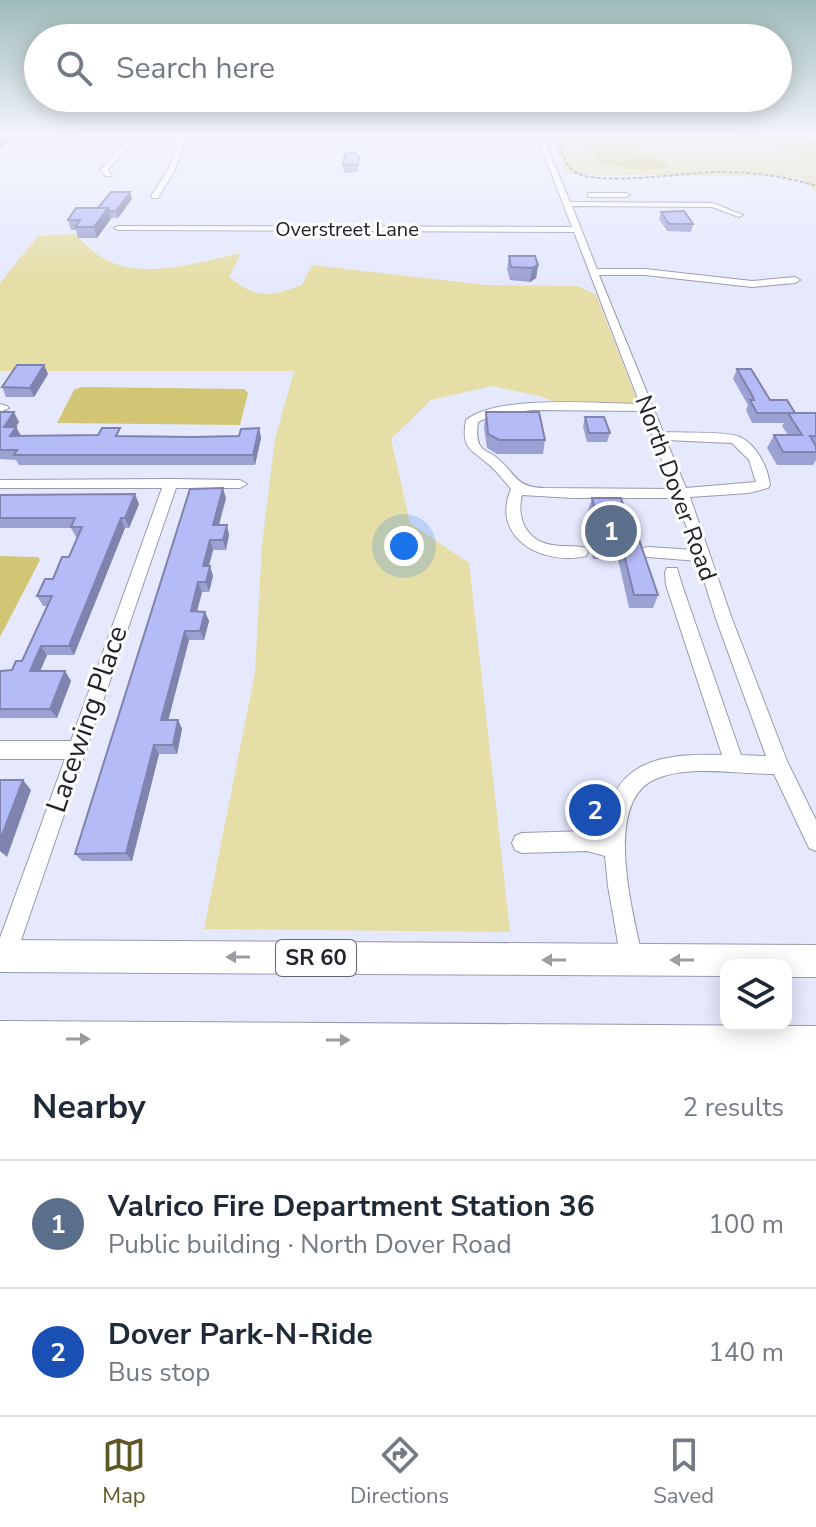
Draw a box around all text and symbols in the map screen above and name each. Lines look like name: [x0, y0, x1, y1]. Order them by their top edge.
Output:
search box: [24, 24, 792, 112]
icon: search: [52, 46, 96, 90]
text: Search here: [116, 48, 275, 89]
street label: Overstreet Lane: [275, 216, 419, 243]
street label: North Dover Road: [628, 391, 724, 585]
pin: 1: [585, 501, 637, 561]
your location: [384, 526, 424, 566]
street label: Lacewing Place: [37, 620, 137, 818]
pin: 2: [569, 780, 621, 840]
road number: SR 60: [276, 940, 356, 976]
one-way arrow: [225, 951, 250, 964]
one-way arrow: [541, 954, 566, 966]
one-way arrow: [669, 954, 694, 966]
map controls: [720, 959, 792, 1031]
button: layers: [720, 959, 792, 1031]
one-way arrow: [66, 1032, 91, 1045]
one-way arrow: [326, 1034, 351, 1046]
text: Nearby: [32, 1084, 146, 1130]
text: 2 results: [683, 1090, 784, 1125]
text: Valrico Fire Department Station 36: [108, 1186, 595, 1227]
text: 1: [50, 1207, 66, 1242]
text: 100 m: [708, 1207, 784, 1242]
text: Public building · North Dover Road: [108, 1227, 512, 1262]
text: Dover Park-N-Ride: [108, 1314, 373, 1355]
text: 2: [50, 1335, 66, 1370]
text: 140 m: [708, 1335, 784, 1370]
text: Bus stop: [108, 1355, 210, 1390]
tab: Map: [102, 1433, 146, 1511]
tab: Directions: [350, 1433, 449, 1511]
tab: Saved: [653, 1433, 714, 1511]

